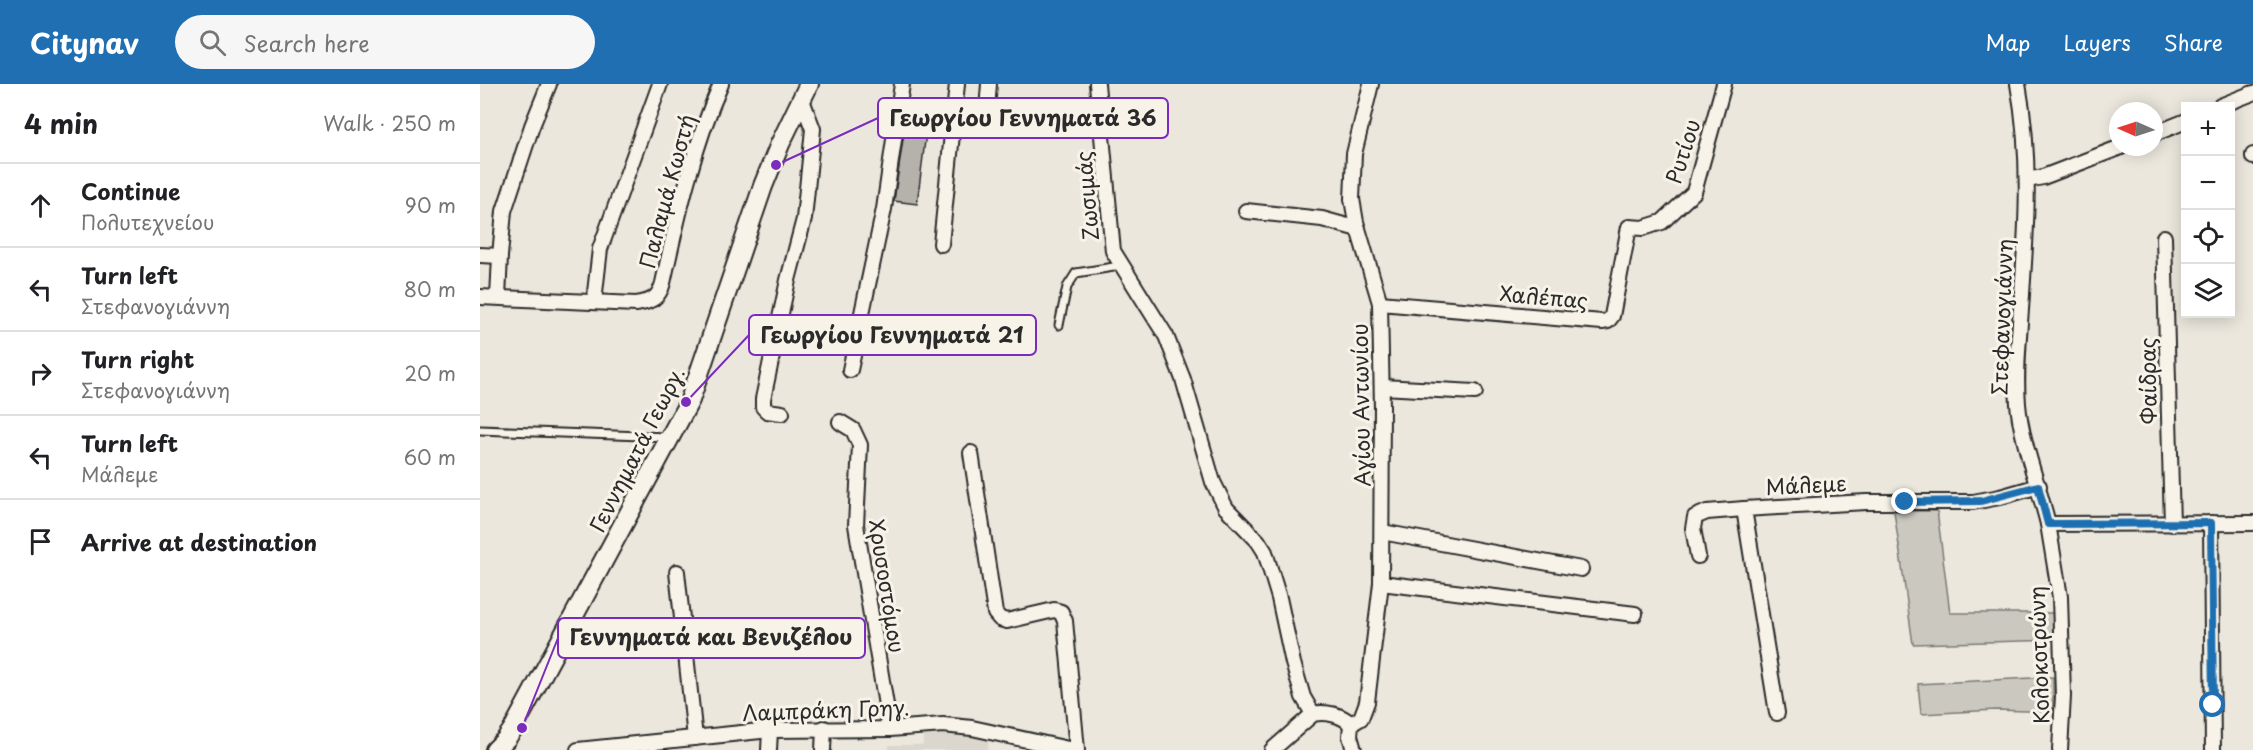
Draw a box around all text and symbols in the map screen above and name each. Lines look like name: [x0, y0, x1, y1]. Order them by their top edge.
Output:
search box: [175, 15, 595, 69]
text: Citynav: [30, 21, 139, 64]
icon: search: [196, 26, 229, 59]
text: Search here: [244, 26, 370, 59]
text: Map: [1986, 26, 2030, 58]
text: Layers: [2063, 26, 2131, 58]
text: Share: [2164, 26, 2223, 58]
callout: Γεωργίου Γεννηματά 36: [878, 98, 1168, 138]
text: Γεωργίου Γεννηματά 36: [889, 100, 1157, 133]
north arrow: [2109, 102, 2163, 156]
map controls: [2181, 102, 2235, 318]
button: +: [2181, 102, 2235, 156]
text: 4 min: [24, 104, 98, 143]
text: Walk · 250 m: [323, 108, 456, 138]
street label: Παλαμά Κωστή: [630, 110, 702, 272]
street label: Ρυτίου: [1657, 115, 1707, 187]
street label: Ζωσιμάς: [1066, 150, 1106, 242]
button: −: [2181, 156, 2235, 210]
text: Continue: [81, 174, 180, 207]
icon: ahead: [24, 189, 57, 222]
text: 90 m: [405, 190, 456, 220]
text: Πολυτεχνείου: [81, 207, 214, 237]
button: locate: [2181, 210, 2235, 264]
street label: Στεφανογιάννη: [1982, 238, 2020, 396]
text: Turn left: [81, 258, 178, 291]
button: layers: [2181, 264, 2235, 318]
icon: left: [24, 273, 57, 306]
text: 80 m: [404, 274, 456, 304]
street label: Χαλέπας: [1499, 276, 1589, 316]
text: Στεφανογιάννη: [81, 291, 230, 321]
callout: Γεωργίου Γεννηματά 21: [749, 315, 1036, 355]
text: Γεωργίου Γεννηματά 21: [760, 317, 1024, 350]
street label: Αγίου Αντωνίου: [1343, 323, 1377, 487]
street label: Φαίδρας: [2130, 337, 2164, 425]
text: Turn right: [81, 342, 194, 375]
icon: right: [24, 357, 57, 390]
text: 20 m: [404, 358, 456, 388]
street label: Γεννηματά Γεωργ.: [580, 361, 692, 537]
text: Στεφανογιάννη: [81, 375, 230, 405]
text: Turn left: [81, 426, 178, 459]
icon: left: [24, 441, 57, 474]
text: 60 m: [404, 442, 456, 472]
text: Μάλεμε: [81, 459, 158, 489]
street label: Μάλεμε: [1765, 466, 1847, 502]
route end: [1891, 488, 1917, 514]
street label: Χρυσοστόμου: [862, 517, 914, 655]
icon: arrive: [24, 525, 57, 558]
text: Arrive at destination: [81, 525, 317, 558]
street label: Κολοκοτρώνη: [2020, 585, 2056, 725]
callout: Γεννηματά και Βενιζέλου: [558, 618, 865, 658]
text: Γεννηματά και Βενιζέλου: [569, 619, 853, 652]
street label: Λαμπράκη Γρηγ.: [742, 690, 910, 728]
route start: [2199, 691, 2225, 717]

